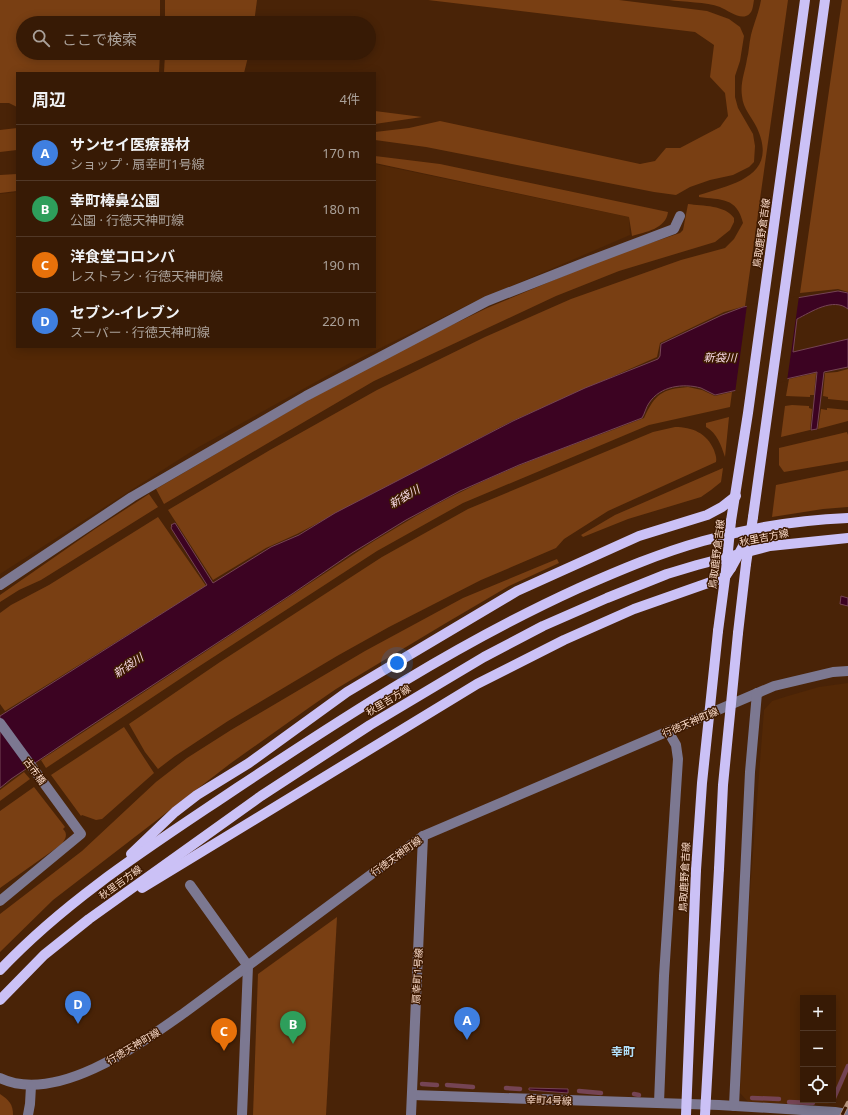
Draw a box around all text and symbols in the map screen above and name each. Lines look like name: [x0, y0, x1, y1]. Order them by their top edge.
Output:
search box: [16, 16, 376, 60]
icon: search: [30, 27, 52, 49]
text: ここで検索: [62, 29, 137, 49]
text: 周辺: [32, 88, 66, 111]
text: 4件: [340, 90, 360, 108]
text: サンセイ医療器材: [70, 134, 190, 154]
text: A: [41, 144, 50, 162]
text: 170 m: [322, 144, 360, 162]
text: ショップ · 扇幸町1号線: [70, 155, 205, 173]
text: 幸町棒鼻公園: [70, 190, 160, 210]
street label: 鳥取鹿野倉吉線: [749, 197, 773, 269]
text: B: [41, 200, 49, 218]
text: 180 m: [322, 200, 360, 218]
text: 公園 · 行徳天神町線: [70, 211, 184, 229]
text: 洋食堂コロンバ: [70, 246, 175, 266]
text: C: [41, 256, 49, 274]
text: 190 m: [322, 256, 360, 274]
text: レストラン · 行徳天神町線: [70, 267, 223, 285]
text: セブン-イレブン: [70, 302, 180, 322]
text: D: [40, 312, 50, 330]
text: 220 m: [322, 312, 360, 330]
text: スーパー · 行徳天神町線: [70, 323, 210, 341]
water label: 新袋川: [703, 349, 738, 365]
water label: 新袋川: [386, 481, 423, 511]
street label: 鳥取鹿野倉吉線: [705, 518, 727, 590]
street label: 秋里吉方線: [738, 525, 790, 549]
water label: 新袋川: [110, 649, 147, 680]
your location: [387, 653, 407, 673]
street label: 秋里吉方線: [363, 681, 413, 719]
street label: 行徳天神町線: [660, 704, 720, 740]
street label: 古市橋: [21, 755, 49, 787]
street label: 行徳天神町線: [368, 833, 424, 879]
street label: 鳥取鹿野倉吉線: [675, 842, 693, 912]
street label: 秋里吉方線: [96, 862, 144, 902]
street label: 扇幸町1号線: [409, 948, 425, 1004]
pin: D: [65, 991, 91, 1024]
map controls: [800, 995, 836, 1103]
button: +: [800, 995, 836, 1031]
pin: A: [454, 1007, 480, 1040]
pin: B: [280, 1011, 306, 1044]
pin: C: [211, 1018, 237, 1051]
street label: 行徳天神町線: [104, 1025, 162, 1067]
button: −: [800, 1031, 836, 1067]
district label: 幸町: [611, 1043, 635, 1060]
button: locate: [800, 1067, 836, 1103]
street label: 幸町4号線: [526, 1092, 572, 1108]

